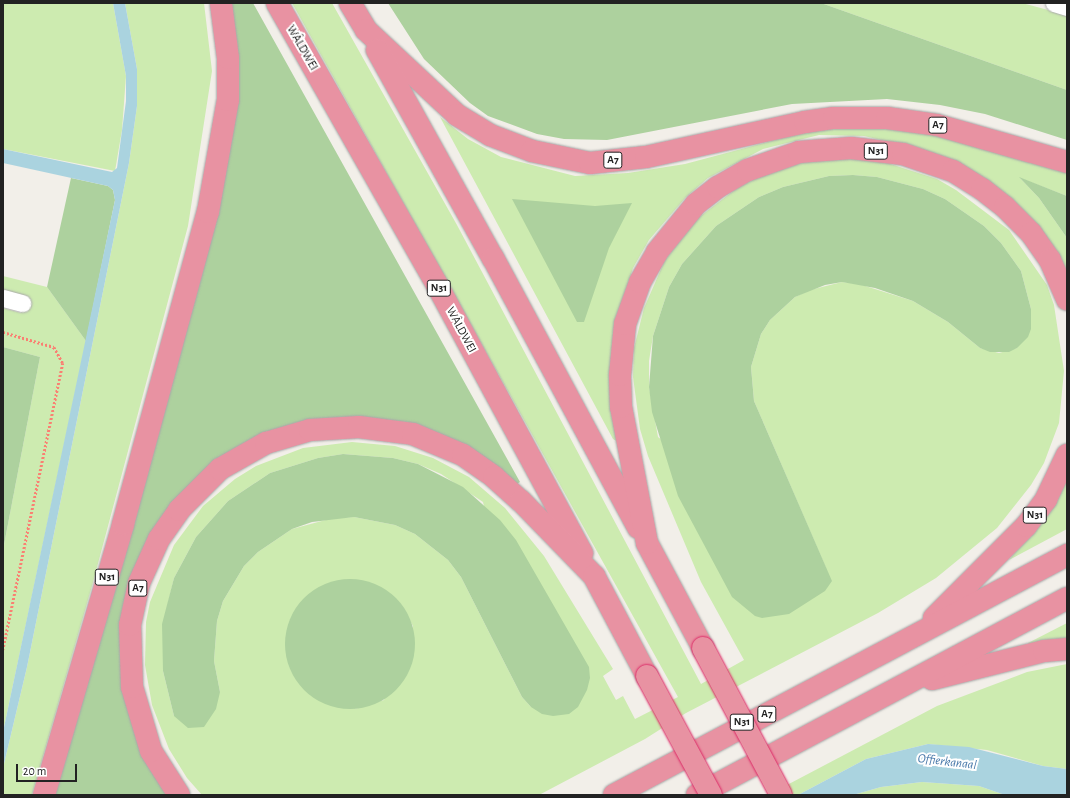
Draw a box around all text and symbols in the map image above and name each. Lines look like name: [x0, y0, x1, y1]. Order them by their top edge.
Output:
street label: WÂLDWEI: [283, 23, 321, 73]
road number: A7: [928, 116, 948, 134]
road number: N31: [863, 142, 889, 160]
road number: A7: [603, 151, 623, 169]
road number: N31: [426, 279, 452, 297]
street label: WÂLDWEI: [443, 305, 479, 355]
road number: N31: [1022, 506, 1048, 524]
road number: N31: [94, 568, 120, 586]
road number: A7: [128, 579, 148, 597]
road number: A7: [757, 705, 777, 723]
road number: N31: [729, 713, 755, 731]
water label: Offierkanaal: [917, 752, 977, 774]
scale bar: [18, 756, 79, 782]
text: 20 m: [23, 765, 46, 777]

